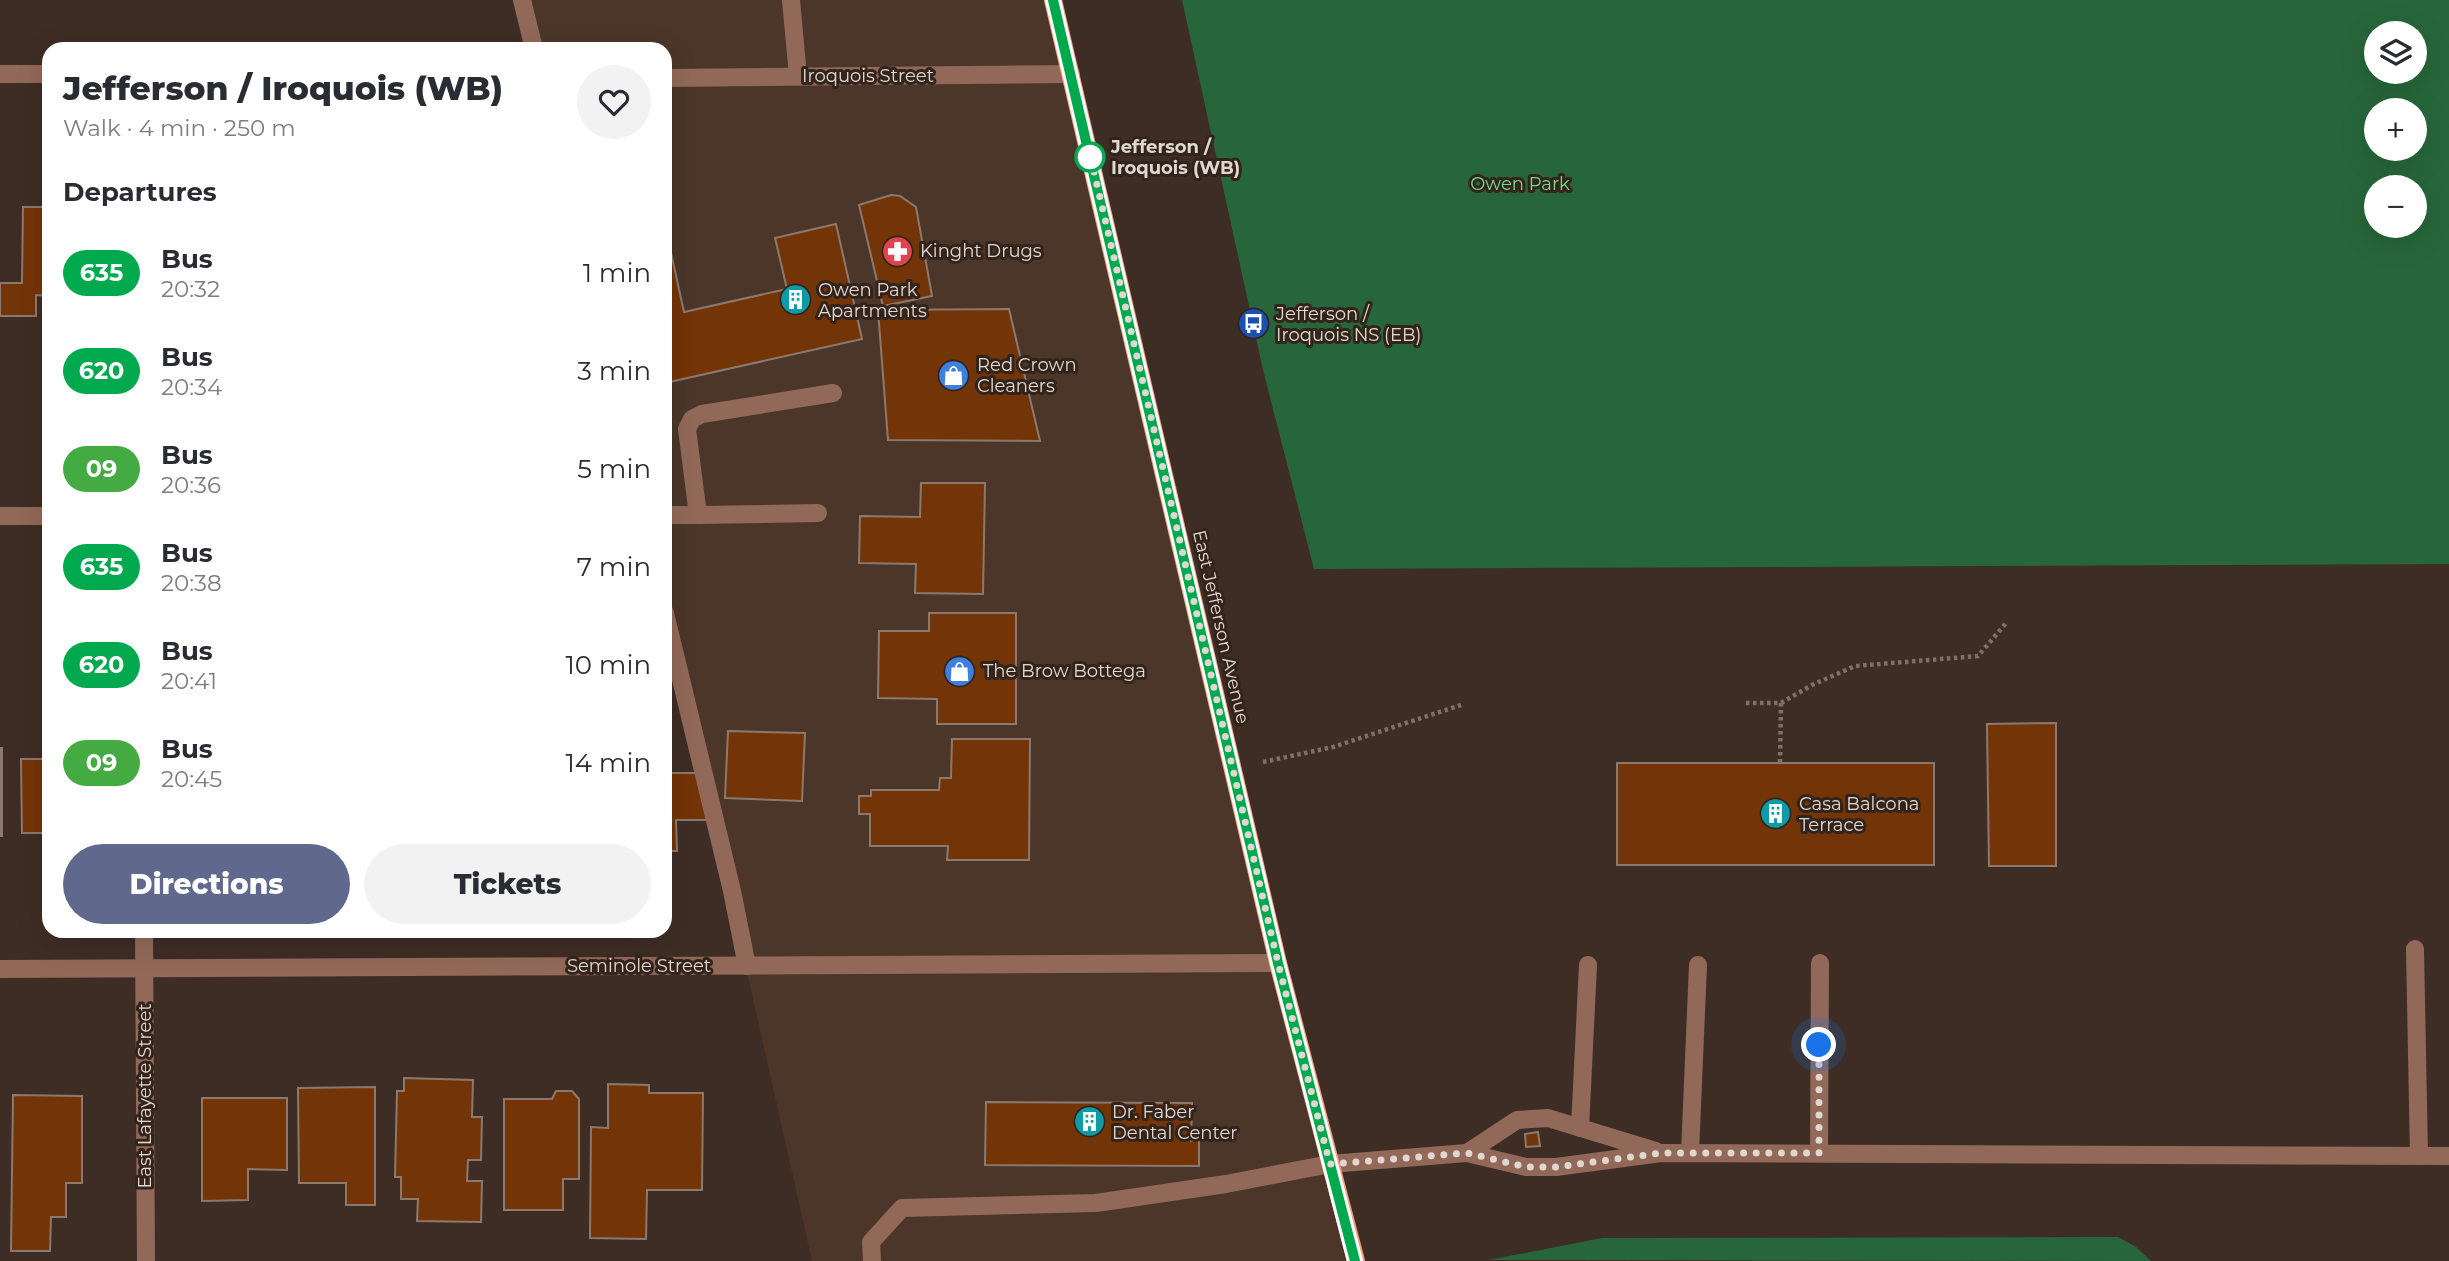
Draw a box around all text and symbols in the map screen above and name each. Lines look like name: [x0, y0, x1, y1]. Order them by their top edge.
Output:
map controls: [2364, 21, 2427, 238]
button: layers: [2364, 21, 2427, 84]
button: heart: [577, 65, 651, 139]
street label: Iroquois Street: [802, 65, 934, 87]
text: Jefferson / Iroquois (WB): [63, 68, 503, 108]
button: +: [2364, 98, 2427, 161]
text: Walk · 4 min · 250 m: [63, 114, 296, 142]
place label: Jefferson / Iroquois (WB): [1110, 136, 1240, 179]
marker: Jefferson / Iroquois (WB): [1075, 142, 1105, 172]
park label: Owen Park: [1470, 173, 1570, 195]
button: −: [2364, 175, 2427, 238]
text: Departures: [63, 176, 217, 208]
pharmacy icon: Kinght Drugs: [880, 234, 914, 268]
place label: Kinght Drugs: [920, 240, 1042, 262]
text: Bus: [161, 243, 213, 275]
text: 1 min: [583, 257, 651, 289]
text: 635: [80, 258, 123, 287]
text: 20:32: [161, 275, 220, 303]
place label: Owen Park Apartments: [818, 279, 927, 322]
building icon: Owen Park Apartments: [778, 283, 812, 317]
place label: Jefferson / Iroquois NS (EB): [1275, 303, 1422, 346]
bus stop icon: Jefferson / Iroquois NS (EB): [1236, 307, 1270, 341]
text: Bus: [161, 341, 213, 373]
place label: Red Crown Cleaners: [977, 354, 1077, 397]
text: 3 min: [577, 355, 651, 387]
text: 620: [79, 356, 124, 385]
shop icon: Red Crown Cleaners: [937, 358, 971, 392]
text: 20:34: [161, 373, 222, 401]
text: Bus: [161, 439, 213, 471]
text: 5 min: [577, 453, 651, 485]
text: 09: [86, 454, 117, 483]
text: 20:36: [161, 471, 221, 499]
street label: East Jefferson Avenue: [1188, 528, 1254, 726]
text: Bus: [161, 537, 213, 569]
text: 7 min: [577, 551, 651, 583]
text: 635: [80, 552, 123, 581]
text: 20:38: [161, 569, 222, 597]
text: Bus: [161, 635, 213, 667]
text: 10 min: [565, 649, 651, 681]
text: 620: [79, 650, 124, 679]
shop icon: The Brow Bottega: [943, 654, 977, 688]
place label: The Brow Bottega: [983, 660, 1146, 682]
text: 20:41: [161, 667, 217, 695]
text: Bus: [161, 733, 213, 765]
text: 14 min: [565, 747, 651, 779]
text: 09: [86, 748, 117, 777]
text: 20:45: [161, 765, 222, 793]
place label: Casa Balcona Terrace: [1799, 793, 1919, 836]
building icon: Casa Balcona Terrace: [1759, 797, 1793, 831]
button: Directions: [63, 844, 350, 924]
button: Tickets: [364, 844, 651, 924]
street label: Seminole Street: [567, 955, 711, 977]
street label: East Lafayette Street: [134, 1003, 156, 1189]
your location: [1801, 1027, 1836, 1062]
place label: Dr. Faber Dental Center: [1112, 1101, 1238, 1144]
building icon: Dr. Faber Dental Center: [1072, 1105, 1106, 1139]

